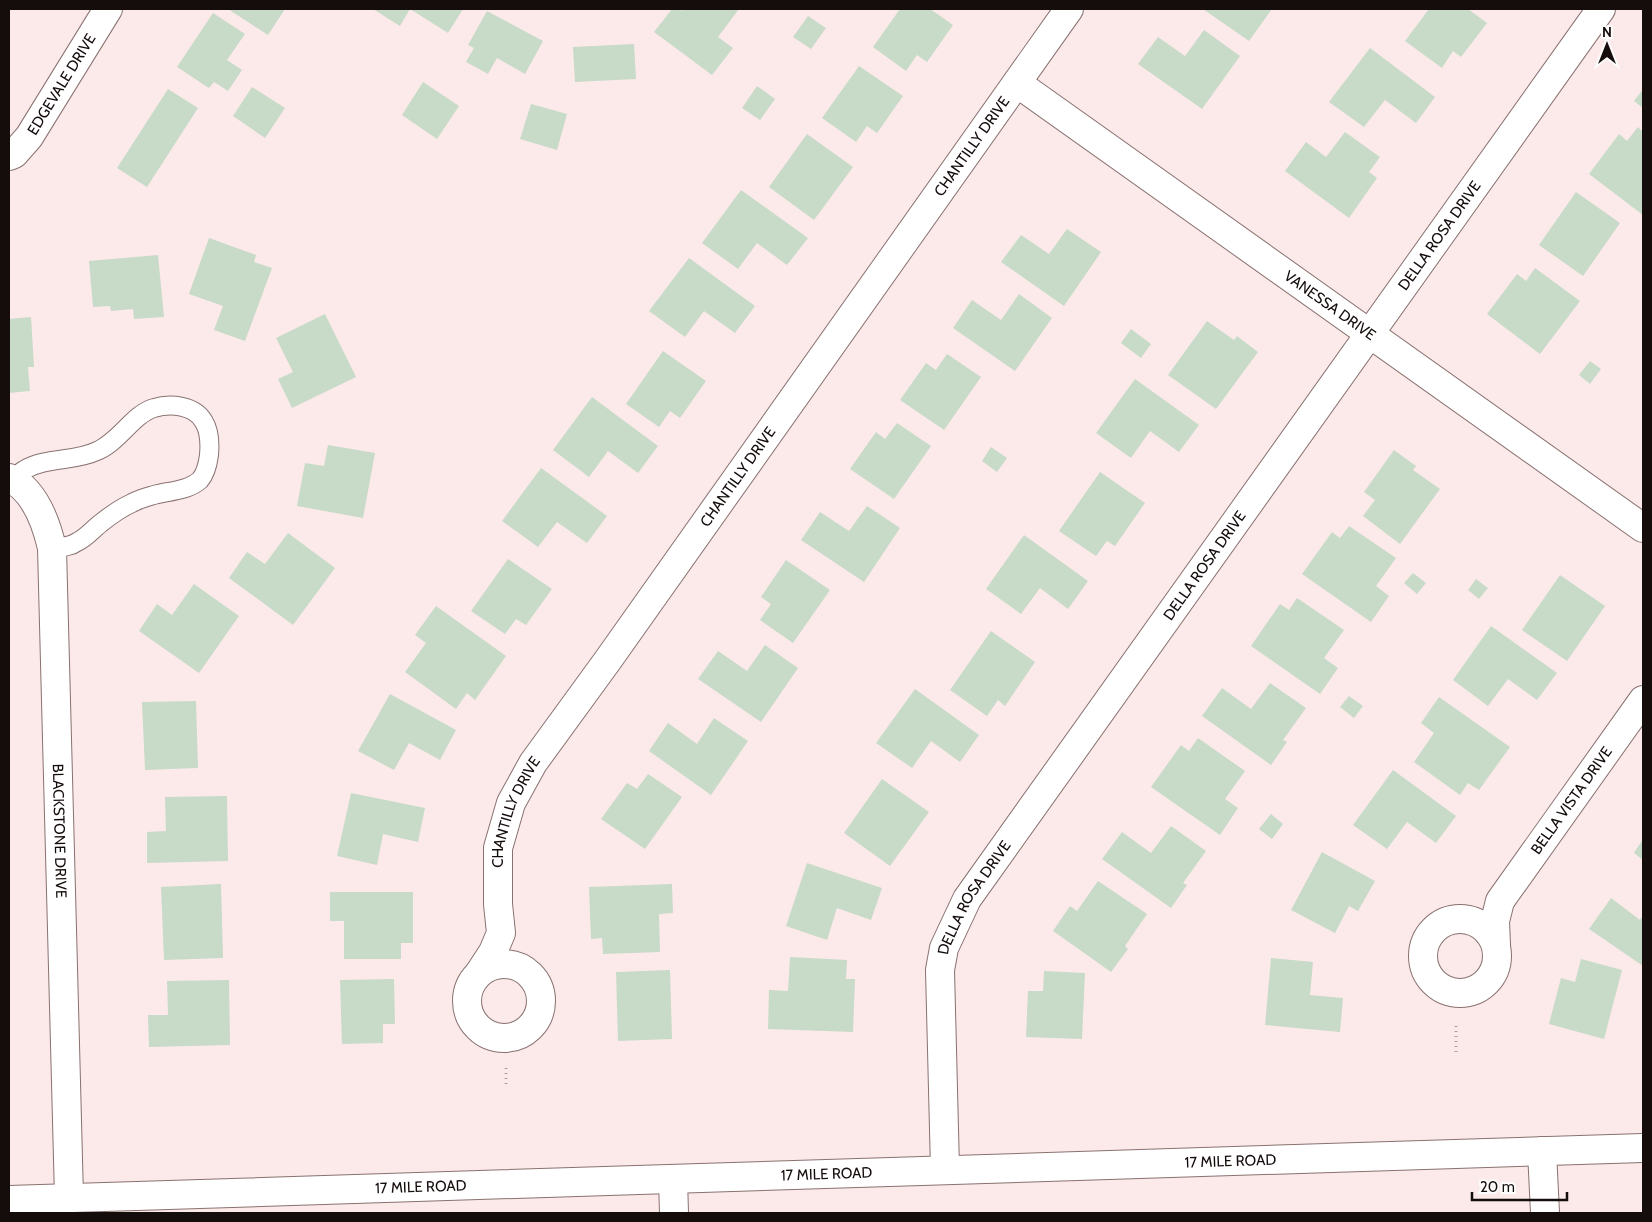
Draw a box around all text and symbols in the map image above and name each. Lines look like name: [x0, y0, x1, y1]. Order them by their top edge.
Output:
north arrow: [1582, 20, 1632, 70]
text: N: [1602, 23, 1612, 41]
street label: EDGEVALE DRIVE: [23, 30, 100, 138]
street label: CHANTILLY DRIVE: [930, 93, 1013, 200]
street label: DELLA ROSA DRIVE: [1394, 177, 1485, 294]
street label: VANESSA DRIVE: [1281, 267, 1379, 344]
street label: CHANTILLY DRIVE: [696, 423, 779, 530]
street label: DELLA ROSA DRIVE: [1159, 507, 1250, 624]
street label: BELLA VISTA DRIVE: [1527, 743, 1616, 858]
street label: CHANTILLY DRIVE: [489, 753, 544, 868]
street label: BLACKSTONE DRIVE: [49, 763, 70, 898]
street label: DELLA ROSA DRIVE: [934, 837, 1015, 956]
street label: 17 MILE ROAD: [1184, 1151, 1277, 1172]
street label: 17 MILE ROAD: [781, 1164, 873, 1184]
scale bar: [1472, 1170, 1567, 1202]
street label: 17 MILE ROAD: [375, 1176, 467, 1197]
text: 20 m: [1480, 1178, 1515, 1196]

